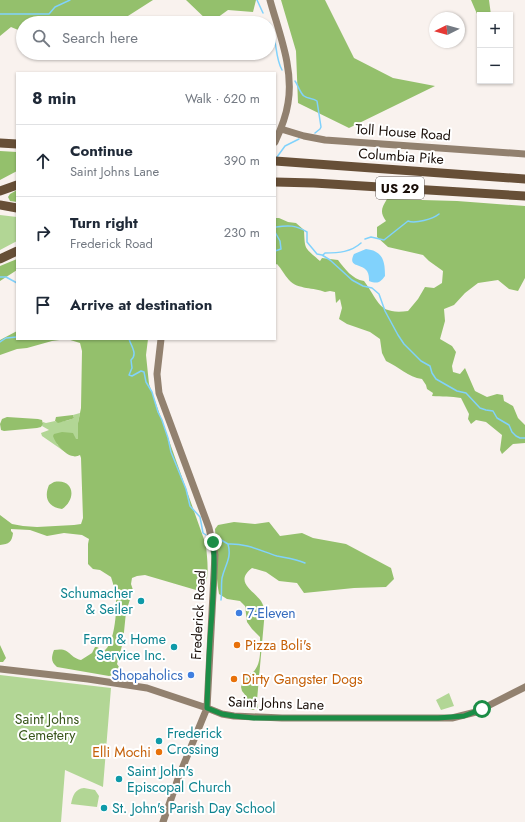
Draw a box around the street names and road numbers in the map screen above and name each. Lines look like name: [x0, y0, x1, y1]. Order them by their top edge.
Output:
street label: Toll House Road: [355, 119, 451, 145]
street label: Columbia Pike: [358, 143, 444, 169]
road number: US 29: [376, 177, 424, 199]
street label: Frederick Road: [186, 570, 210, 660]
street label: Saint Johns Lane: [228, 691, 324, 715]

